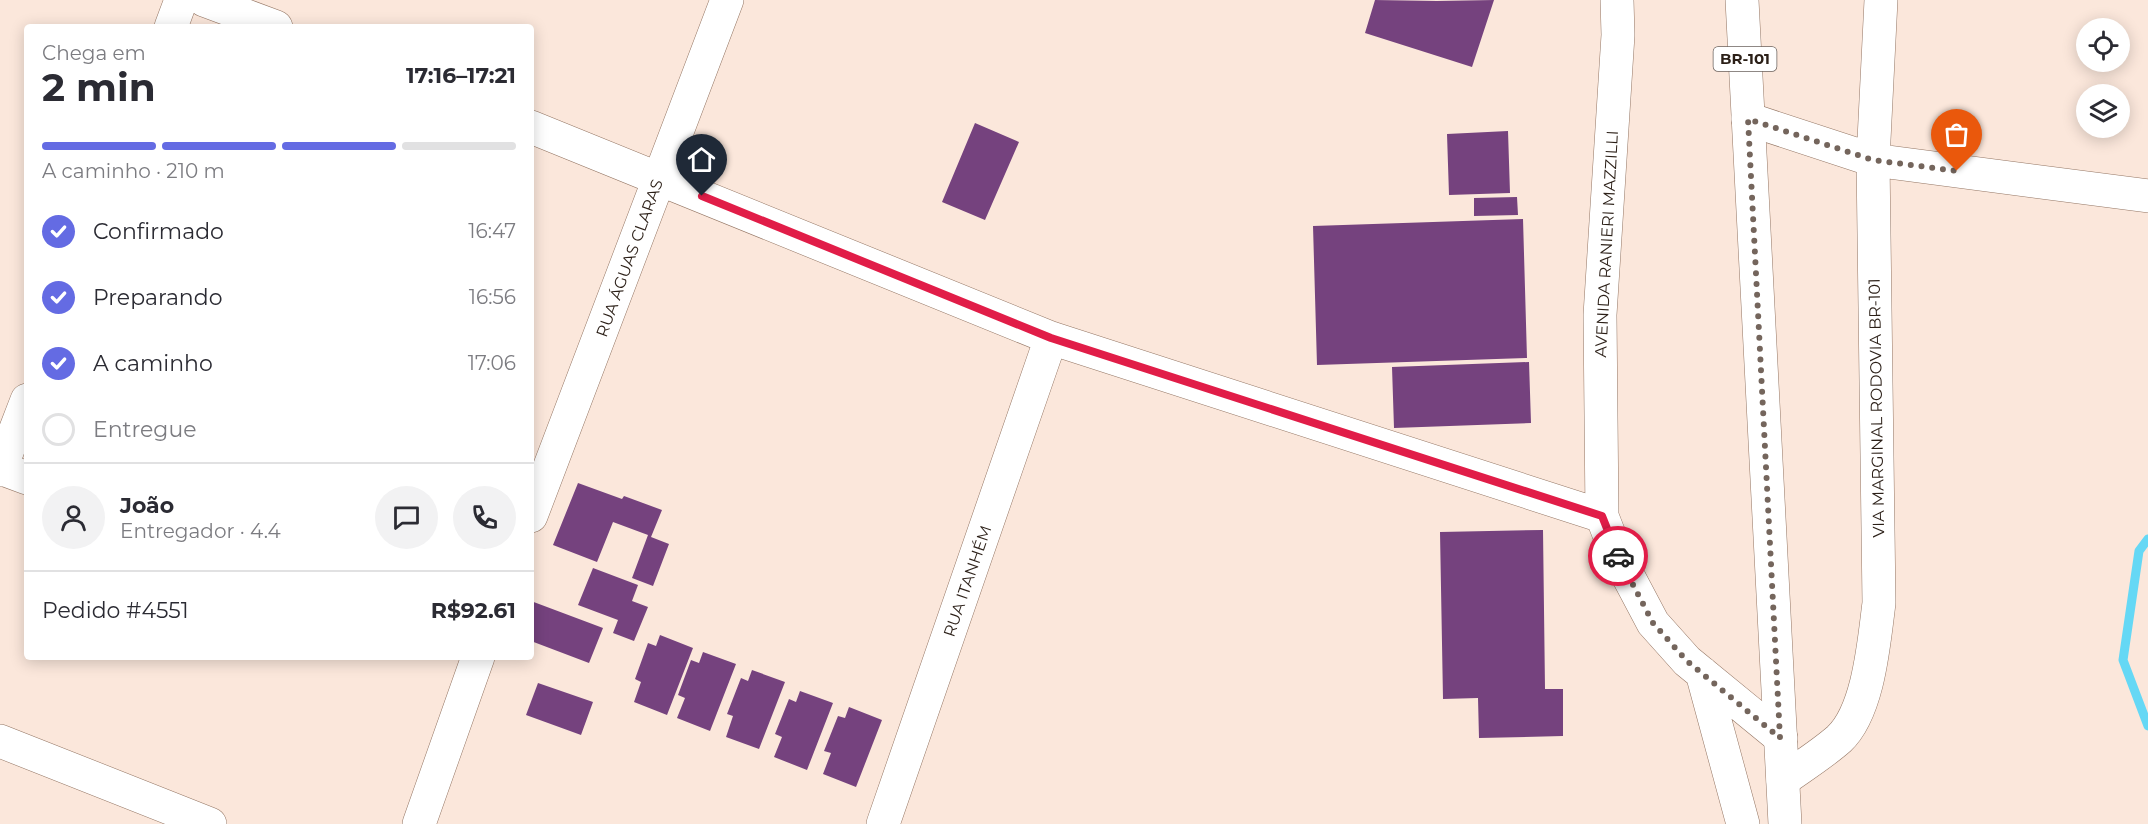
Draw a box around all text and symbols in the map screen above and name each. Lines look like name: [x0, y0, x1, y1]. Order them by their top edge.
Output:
map controls: [2076, 18, 2130, 138]
button: locate: [2076, 18, 2130, 72]
text: Chega em: [42, 41, 146, 65]
road number: BR-101: [1714, 47, 1776, 71]
text: 17:16–17:21: [406, 62, 516, 89]
text: 2 min: [42, 63, 156, 111]
button: layers: [2076, 84, 2130, 138]
pin: [1931, 109, 1982, 171]
icon: bag: [1940, 118, 1973, 151]
street label: AVENIDA RANIERI MAZZILLI: [1591, 130, 1622, 358]
pin: [676, 134, 727, 196]
icon: home: [685, 143, 718, 176]
text: A caminho · 210 m: [42, 159, 225, 183]
street label: RUA ÁGUAS CLARAS: [592, 177, 667, 340]
icon: check: [42, 215, 75, 248]
text: Confirmado: [93, 218, 224, 245]
text: 16:47: [468, 219, 516, 243]
street label: VIA MARGINAL RODOVIA BR-101: [1865, 278, 1888, 538]
icon: check: [42, 281, 75, 314]
text: Preparando: [93, 284, 222, 311]
text: 16:56: [469, 285, 516, 309]
icon: check: [42, 347, 75, 380]
text: A caminho: [93, 350, 213, 377]
text: 17:06: [468, 351, 516, 375]
text: Entregue: [93, 416, 197, 443]
button: person: [42, 486, 105, 549]
button: chat: [375, 486, 438, 549]
button: phone: [453, 486, 516, 549]
text: João: [120, 492, 174, 519]
text: Entregador · 4.4: [120, 519, 281, 543]
street label: RUA ITANHÉM: [940, 523, 995, 639]
courier: [1588, 526, 1648, 586]
icon: car: [1602, 540, 1635, 573]
text: Pedido #4551: [42, 597, 189, 624]
text: R$92.61: [431, 597, 516, 624]

